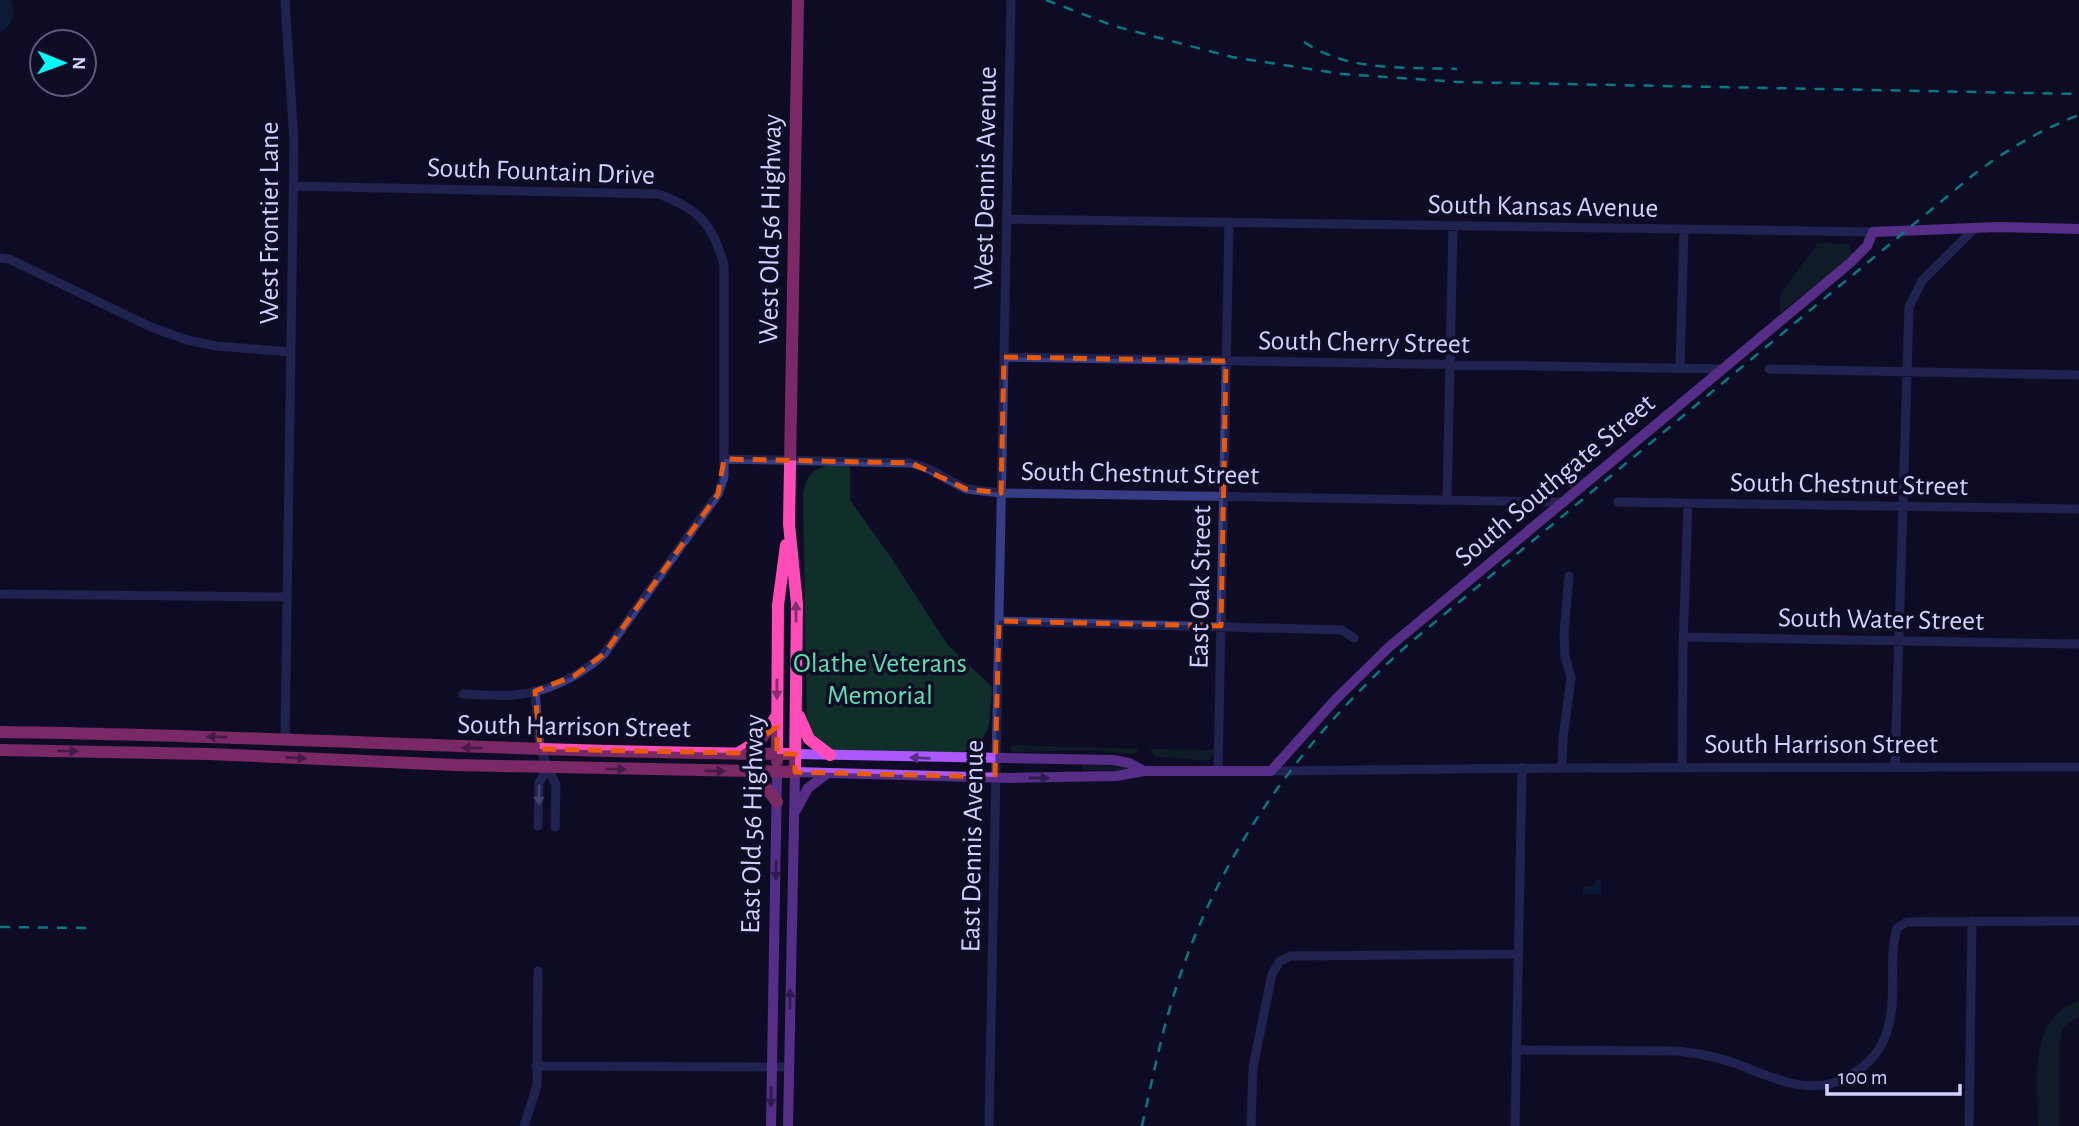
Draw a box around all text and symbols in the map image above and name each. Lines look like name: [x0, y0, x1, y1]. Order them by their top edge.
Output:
north arrow: [28, 28, 98, 98]
text: N: [69, 56, 88, 70]
street label: West Dennis Avenue: [970, 66, 1002, 290]
street label: West Old 56 Highway: [755, 114, 787, 344]
street label: West Frontier Lane: [256, 122, 284, 324]
street label: South Fountain Drive: [426, 154, 655, 190]
street label: South Kansas Avenue: [1427, 191, 1659, 223]
street label: South Cherry Street: [1258, 327, 1470, 359]
street label: South Southgate Street: [1450, 389, 1661, 572]
street label: South Chestnut Street: [1021, 458, 1259, 490]
street label: South Chestnut Street: [1730, 469, 1968, 501]
street label: East Oak Street: [1186, 505, 1216, 669]
one-way arrow: [790, 601, 802, 623]
street label: South Water Street: [1778, 604, 1984, 636]
park label: Olathe Veterans Memorial: [793, 650, 967, 710]
one-way arrow: [772, 679, 783, 701]
street label: South Harrison Street: [457, 711, 691, 743]
street label: East Old 56 Highway: [737, 714, 769, 934]
one-way arrow: [206, 731, 228, 743]
street label: South Harrison Street: [1704, 731, 1938, 759]
street label: East Dennis Avenue: [957, 739, 989, 953]
one-way arrow: [461, 742, 483, 753]
one-way arrow: [57, 745, 79, 757]
one-way arrow: [908, 752, 930, 763]
one-way arrow: [285, 753, 307, 764]
one-way arrow: [605, 763, 627, 774]
one-way arrow: [705, 765, 727, 776]
one-way arrow: [1028, 772, 1050, 784]
one-way arrow: [533, 785, 545, 807]
one-way arrow: [770, 859, 781, 881]
one-way arrow: [784, 988, 796, 1010]
scale bar: [1827, 1052, 1960, 1096]
text: 100 m: [1838, 1067, 1888, 1088]
one-way arrow: [766, 1086, 777, 1108]

